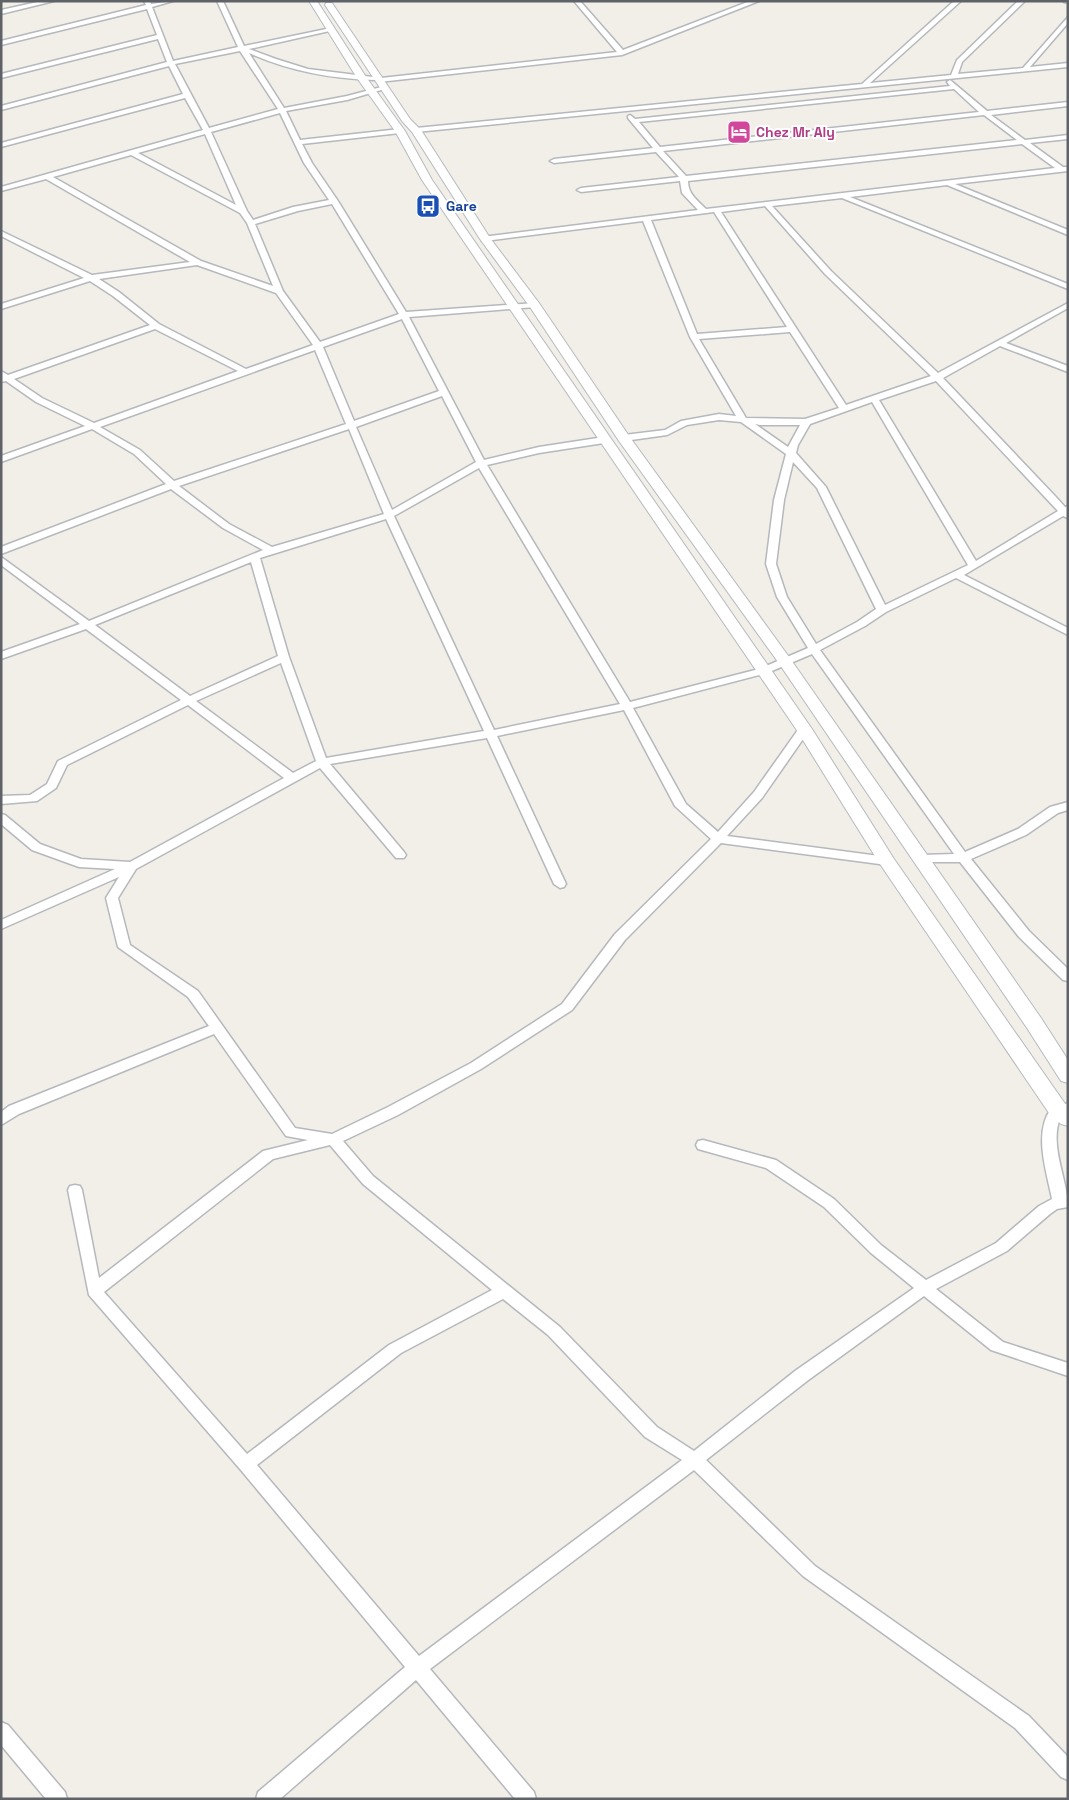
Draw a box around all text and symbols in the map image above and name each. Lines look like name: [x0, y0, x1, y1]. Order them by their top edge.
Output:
hotel icon: Chez Mr Aly: [726, 119, 752, 145]
place label: Chez Mr Aly: [756, 123, 835, 141]
bus stop icon: Gare: [415, 193, 441, 219]
place label: Gare: [446, 197, 477, 215]

